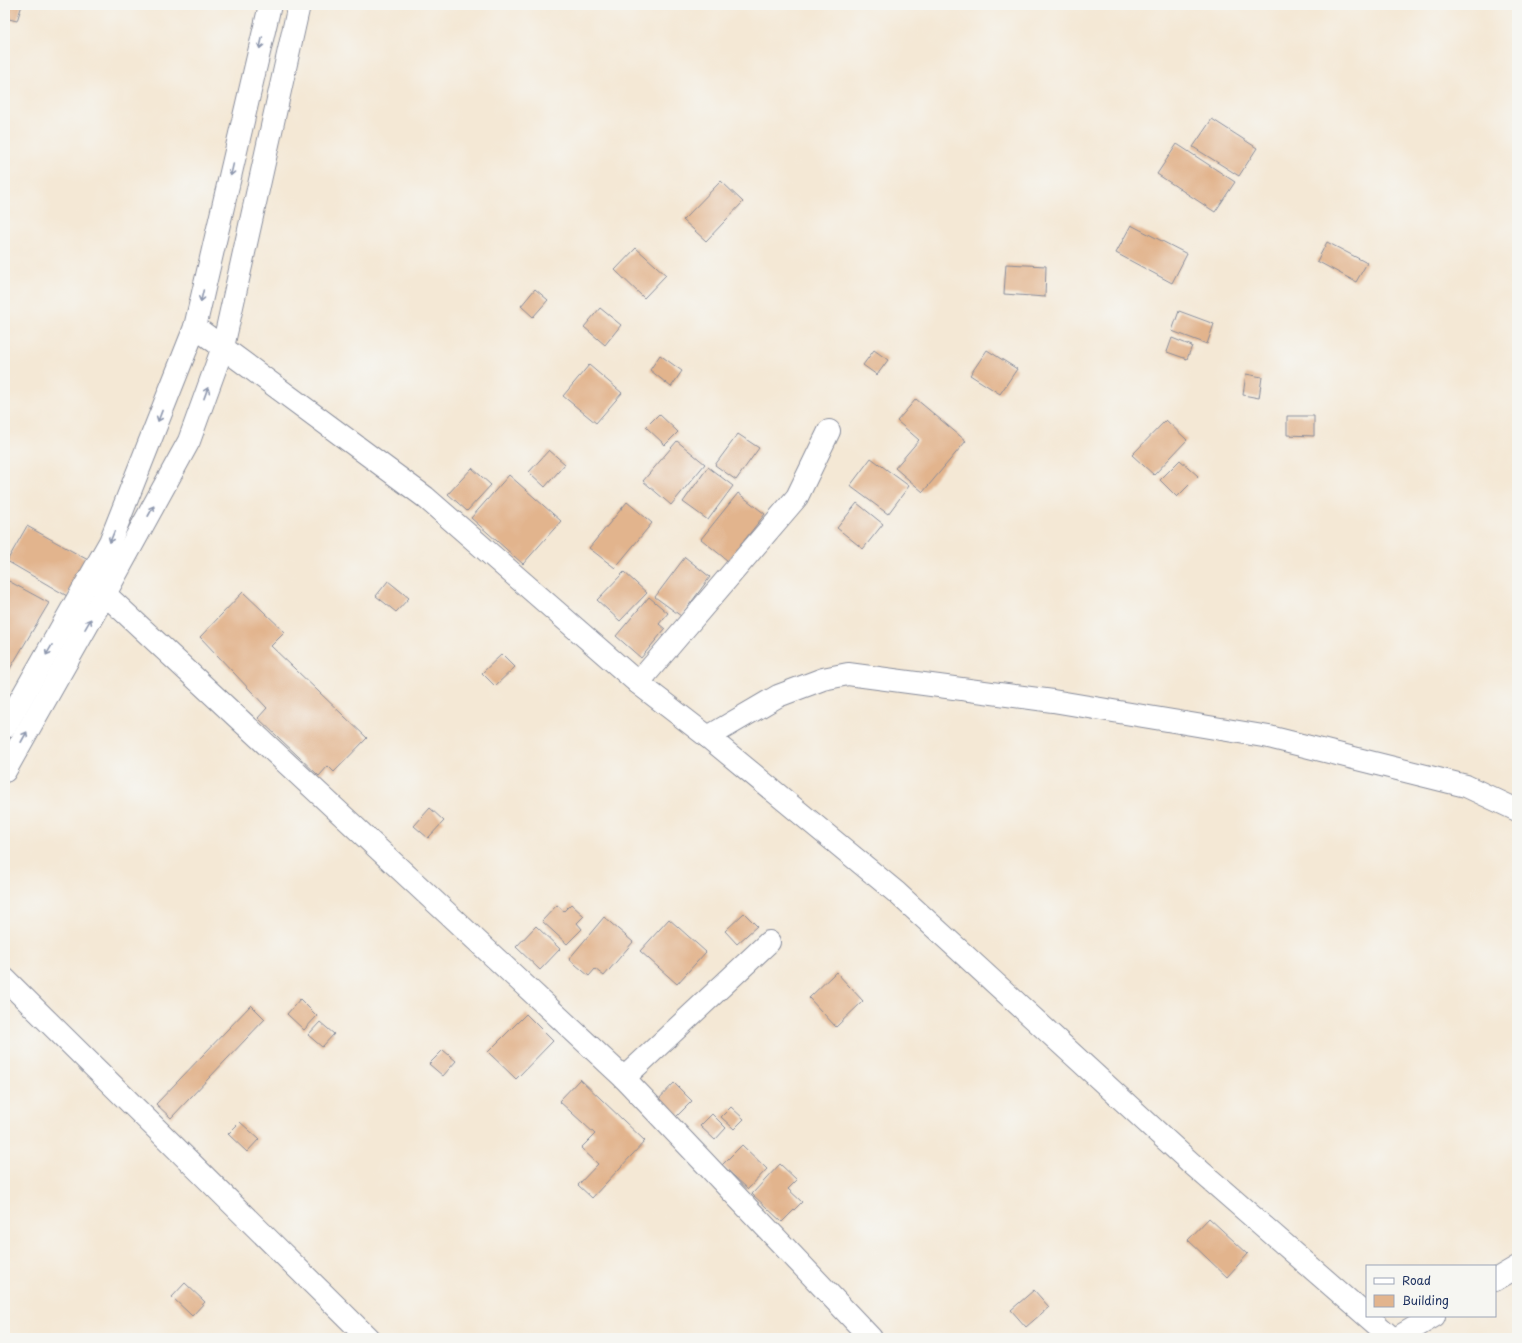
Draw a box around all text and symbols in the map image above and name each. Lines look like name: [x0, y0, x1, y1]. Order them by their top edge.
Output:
one-way arrow: [257, 36, 265, 49]
one-way arrow: [227, 163, 235, 176]
one-way arrow: [198, 289, 206, 302]
one-way arrow: [203, 388, 211, 400]
one-way arrow: [156, 409, 164, 421]
one-way arrow: [148, 505, 155, 517]
one-way arrow: [108, 530, 116, 542]
one-way arrow: [84, 618, 92, 630]
one-way arrow: [44, 644, 52, 656]
one-way arrow: [21, 732, 28, 744]
legend: [1366, 1265, 1496, 1317]
text: Road: [1402, 1271, 1431, 1289]
text: Building: [1402, 1291, 1449, 1309]

